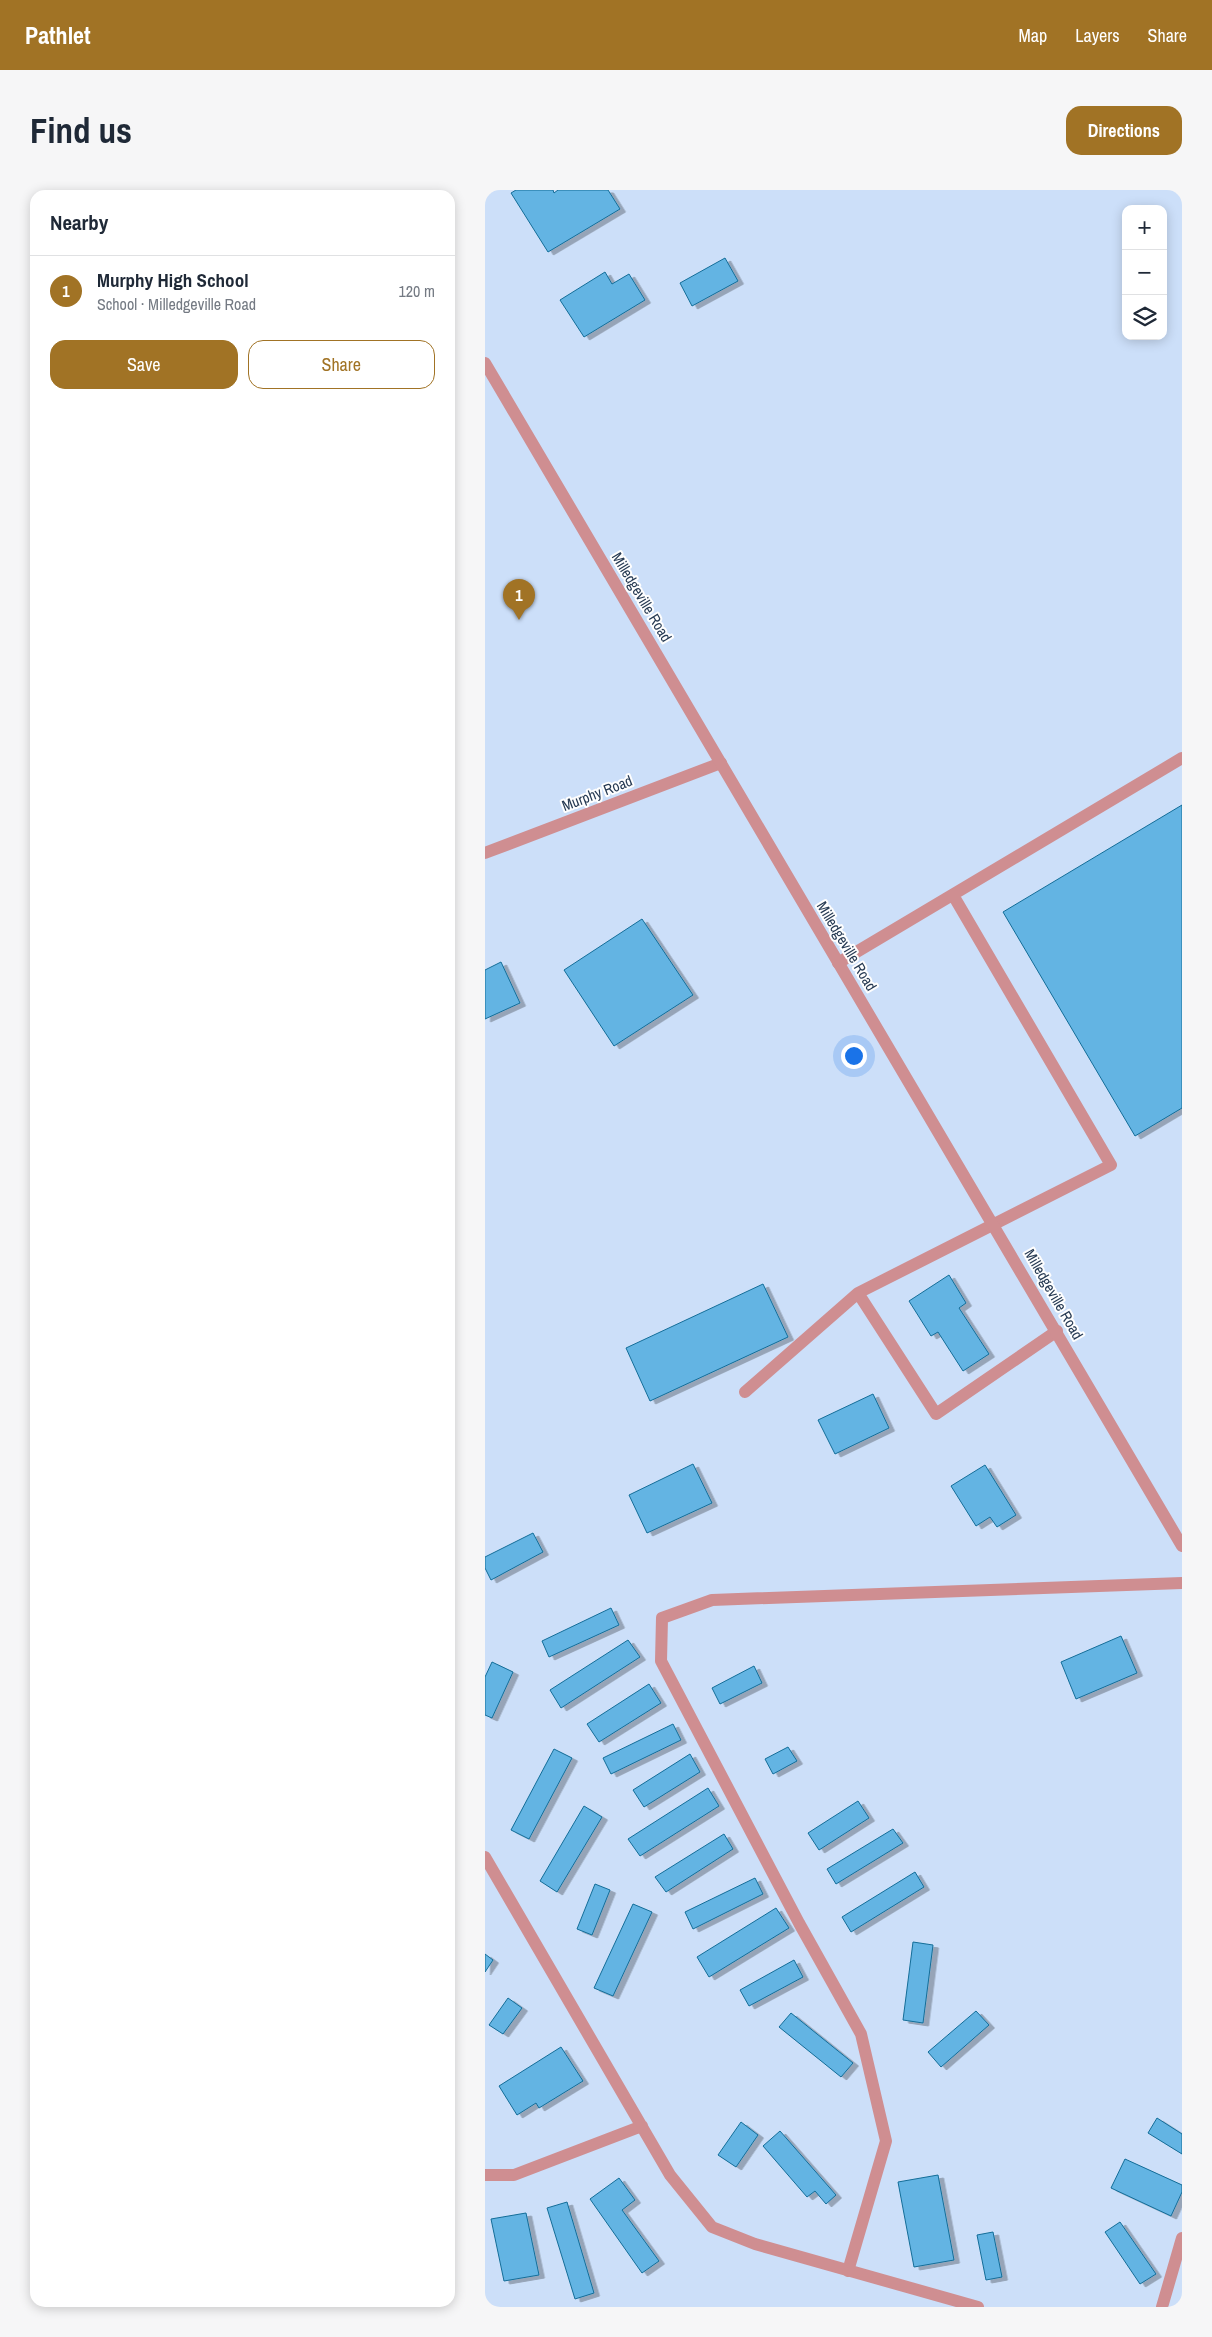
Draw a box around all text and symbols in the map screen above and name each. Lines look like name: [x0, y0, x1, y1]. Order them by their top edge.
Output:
text: Pathlet: [25, 19, 91, 51]
text: Map: [1019, 23, 1047, 48]
text: Layers: [1075, 23, 1120, 48]
text: Share: [1148, 23, 1187, 48]
button: Directions: [1066, 106, 1182, 155]
text: Find us: [30, 107, 132, 154]
map controls: [1122, 205, 1167, 340]
button: +: [1122, 205, 1167, 250]
text: Nearby: [50, 208, 108, 237]
button: −: [1122, 250, 1167, 295]
text: Murphy High School: [97, 267, 249, 293]
text: 1: [62, 280, 70, 302]
text: 120 m: [399, 280, 435, 302]
text: School · Milledgeville Road: [97, 293, 256, 315]
button: layers: [1122, 295, 1167, 340]
button: Save: [50, 340, 238, 389]
button: Share: [248, 340, 435, 389]
street label: Milledgeville Road: [607, 548, 677, 646]
pin: 1: [503, 579, 535, 620]
street label: Murphy Road: [559, 770, 635, 816]
street label: Milledgeville Road: [812, 897, 882, 995]
your location: [841, 1043, 867, 1069]
street label: Milledgeville Road: [1020, 1245, 1088, 1343]

